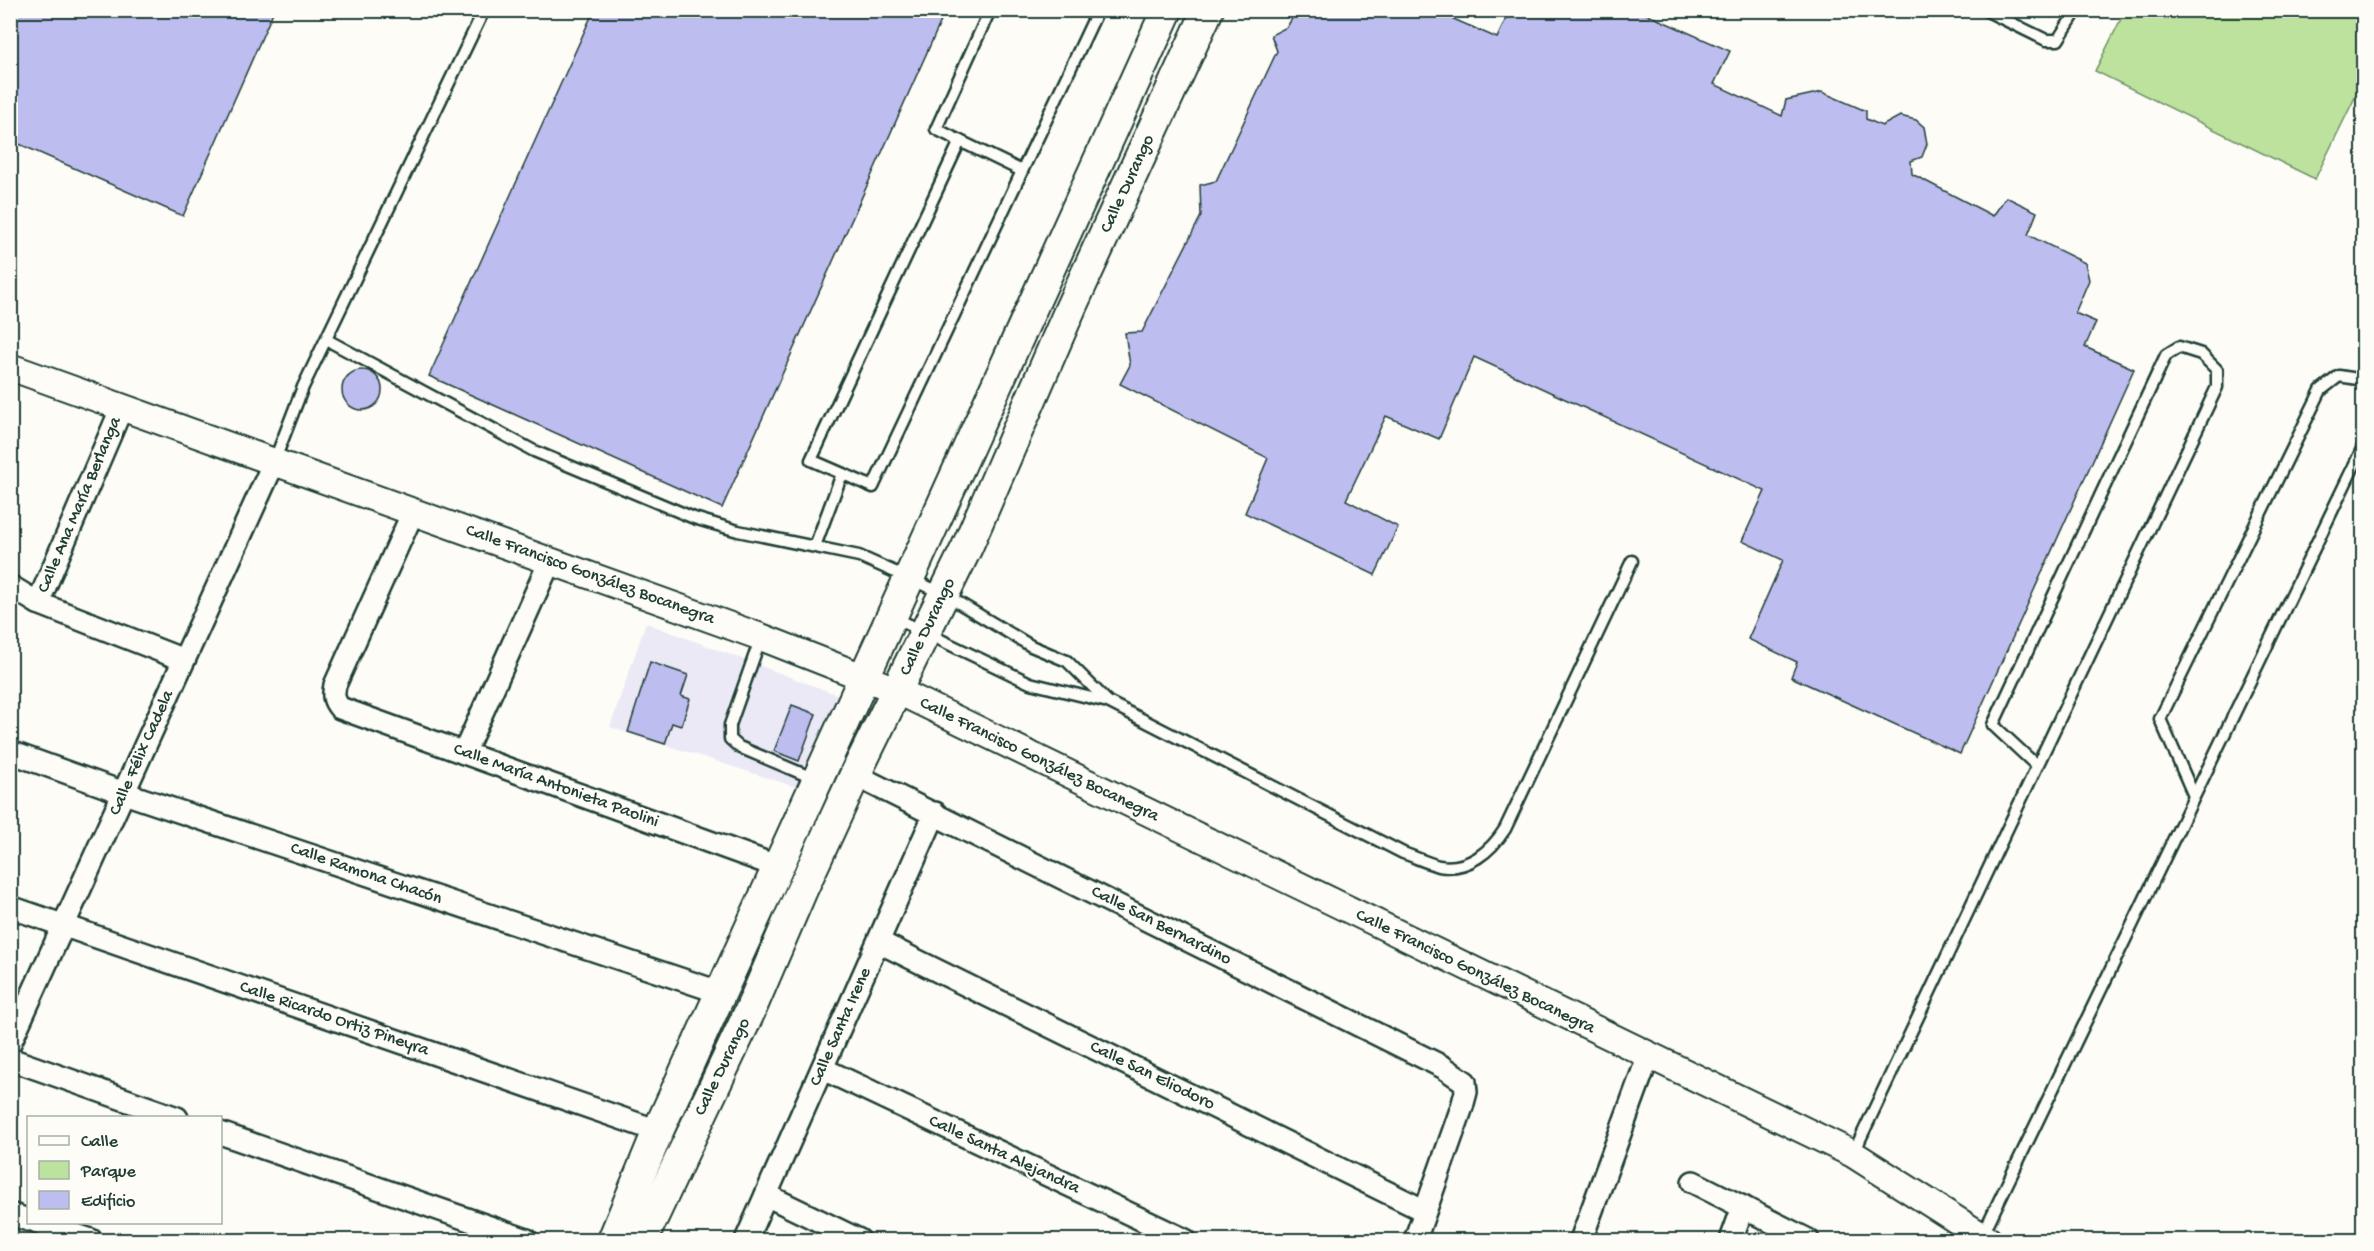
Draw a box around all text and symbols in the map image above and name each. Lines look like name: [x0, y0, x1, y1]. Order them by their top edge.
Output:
street label: Calle Durango: [1096, 132, 1160, 236]
street label: Calle Ana María Berlanga: [33, 413, 127, 596]
street label: Calle Francisco González Bocanegra: [463, 520, 718, 630]
street label: Calle Durango: [895, 575, 961, 679]
street label: Calle Félix Cadela: [105, 686, 179, 819]
street label: Calle Francisco González Bocanegra: [916, 693, 1163, 828]
street label: Calle María Antonieta Paolini: [450, 739, 662, 833]
street label: Calle Ramona Chacón: [287, 838, 445, 910]
street label: Calle San Bernardino: [1087, 882, 1235, 970]
street label: Calle Francisco González Bocanegra: [1352, 905, 1599, 1040]
street label: Calle Santa Irene: [805, 964, 877, 1090]
street label: Calle Ricardo Ortiz Pineyra: [237, 977, 432, 1062]
street label: Calle Durango: [690, 1015, 756, 1119]
street label: Calle San Eliodoro: [1086, 1037, 1218, 1115]
street label: Calle Santa Alejandra: [925, 1111, 1084, 1200]
legend: [27, 1116, 222, 1224]
text: Calle: [81, 1132, 119, 1153]
text: Parque: [80, 1162, 137, 1183]
text: Edificio: [81, 1192, 135, 1213]

